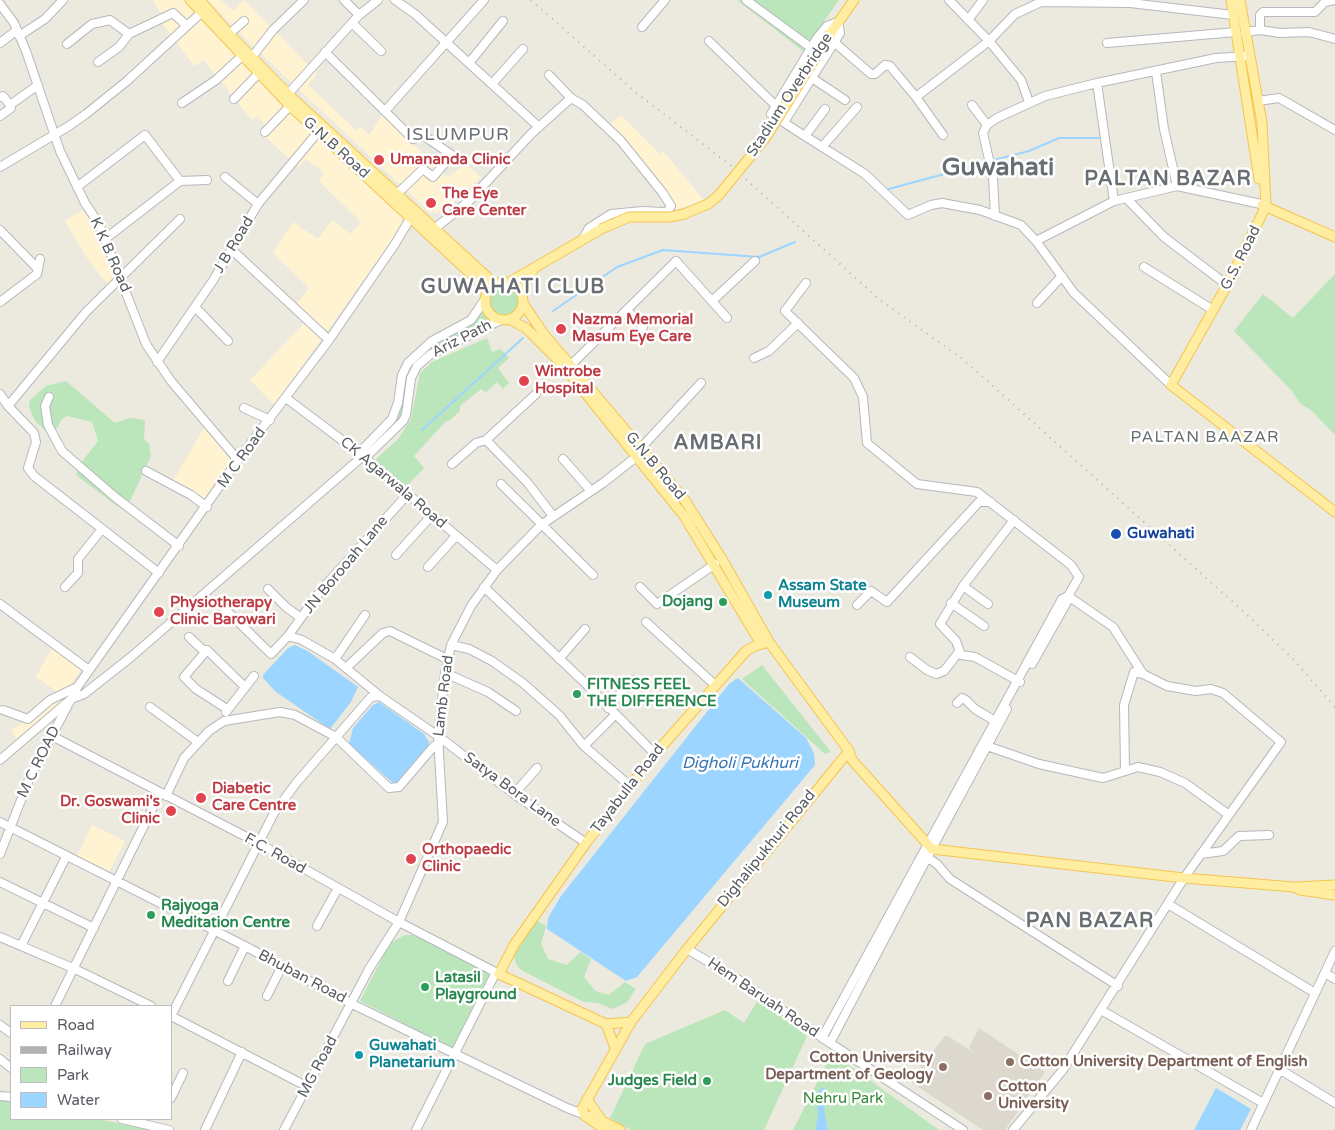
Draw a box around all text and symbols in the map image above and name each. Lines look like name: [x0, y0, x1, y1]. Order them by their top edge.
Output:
street label: Stadium Overbridge: [743, 30, 837, 160]
street label: G.N.B Road: [299, 113, 373, 183]
district label: ISLUMPUR: [405, 124, 511, 146]
place label: Umananda Clinic: [390, 151, 511, 169]
marker: Umananda Clinic: [372, 153, 386, 167]
district label: Guwahati: [942, 153, 1054, 183]
district label: PALTAN BAZAR: [1083, 168, 1253, 192]
place label: The Eye Care Center: [442, 185, 526, 220]
marker: The Eye Care Center: [424, 196, 438, 210]
street label: J B Road: [210, 213, 258, 277]
street label: K K B Road: [86, 215, 134, 295]
street label: G.S. Road: [1217, 223, 1265, 293]
district label: GUWAHATI CLUB: [419, 276, 607, 300]
place label: Nazma Memorial Masum Eye Care: [572, 311, 693, 346]
street label: Ariz Path: [429, 316, 495, 362]
marker: Nazma Memorial Masum Eye Care: [554, 322, 568, 336]
place label: Wintrobe Hospital: [535, 363, 601, 398]
marker: Wintrobe Hospital: [517, 374, 531, 388]
street label: M C Road: [214, 424, 270, 492]
street label: G.N.B Road: [621, 428, 689, 504]
district label: PALTAN BAAZAR: [1129, 428, 1281, 448]
district label: AMBARI: [673, 432, 763, 456]
street label: CK Agarwala Road: [336, 433, 450, 533]
street label: JN Borooah Lane: [300, 512, 392, 618]
place label: Guwahati: [1127, 525, 1195, 543]
marker: Guwahati: [1109, 527, 1123, 541]
place label: Assam State Museum: [778, 577, 867, 612]
marker: Assam State Museum: [762, 589, 774, 601]
place label: Dojang: [662, 593, 713, 611]
place label: Physiotherapy Clinic Barowari: [170, 594, 276, 629]
marker: Dojang: [717, 596, 729, 608]
marker: Physiotherapy Clinic Barowari: [152, 605, 166, 619]
street label: Lamb Road: [430, 654, 458, 738]
place label: FITNESS FEEL THE DIFFERENCE: [587, 676, 717, 711]
marker: FITNESS FEEL THE DIFFERENCE: [571, 688, 583, 700]
street label: M C ROAD: [14, 723, 64, 801]
street label: Tayabulla Road: [587, 741, 669, 837]
street label: Satya Bora Lane: [460, 749, 564, 831]
water label: Digholi Pukhuri: [682, 754, 798, 774]
place label: Diabetic Care Centre: [212, 780, 296, 815]
street label: Dighalipukhuri Road: [714, 787, 820, 911]
marker: Diabetic Care Centre: [194, 791, 208, 805]
place label: Dr. Goswami's Clinic: [60, 793, 160, 828]
marker: Dr. Goswami's Clinic: [164, 804, 178, 818]
street label: F.C. Road: [241, 830, 309, 878]
place label: Orthopaedic Clinic: [422, 841, 511, 876]
marker: Orthopaedic Clinic: [404, 852, 418, 866]
place label: Rajyoga Meditation Centre: [161, 897, 290, 932]
marker: Rajyoga Meditation Centre: [145, 909, 157, 921]
district label: PAN BAZAR: [1025, 910, 1155, 934]
street label: Bhuban Road: [255, 946, 349, 1008]
street label: Hem Baruah Road: [704, 954, 822, 1042]
place label: Latasil Playground: [435, 969, 517, 1004]
marker: Latasil Playground: [419, 981, 431, 993]
legend: [10, 1005, 172, 1120]
text: Road: [57, 1016, 95, 1034]
street label: MG Road: [294, 1033, 342, 1101]
place label: Guwahati Planetarium: [369, 1037, 455, 1072]
text: Railway: [57, 1041, 112, 1059]
marker: Guwahati Planetarium: [353, 1049, 365, 1061]
place label: Cotton University Department of Geology: [765, 1049, 933, 1084]
place label: Cotton University Department of English: [1020, 1053, 1308, 1071]
marker: Cotton University Department of English: [1004, 1056, 1016, 1068]
marker: Cotton University Department of Geology: [937, 1061, 949, 1073]
text: Park: [57, 1066, 89, 1084]
place label: Judges Field: [608, 1072, 697, 1090]
marker: Judges Field: [701, 1075, 713, 1087]
place label: Cotton University: [998, 1078, 1069, 1113]
park label: Nehru Park: [803, 1090, 883, 1108]
marker: Cotton University: [982, 1090, 994, 1102]
text: Water: [57, 1091, 100, 1109]

